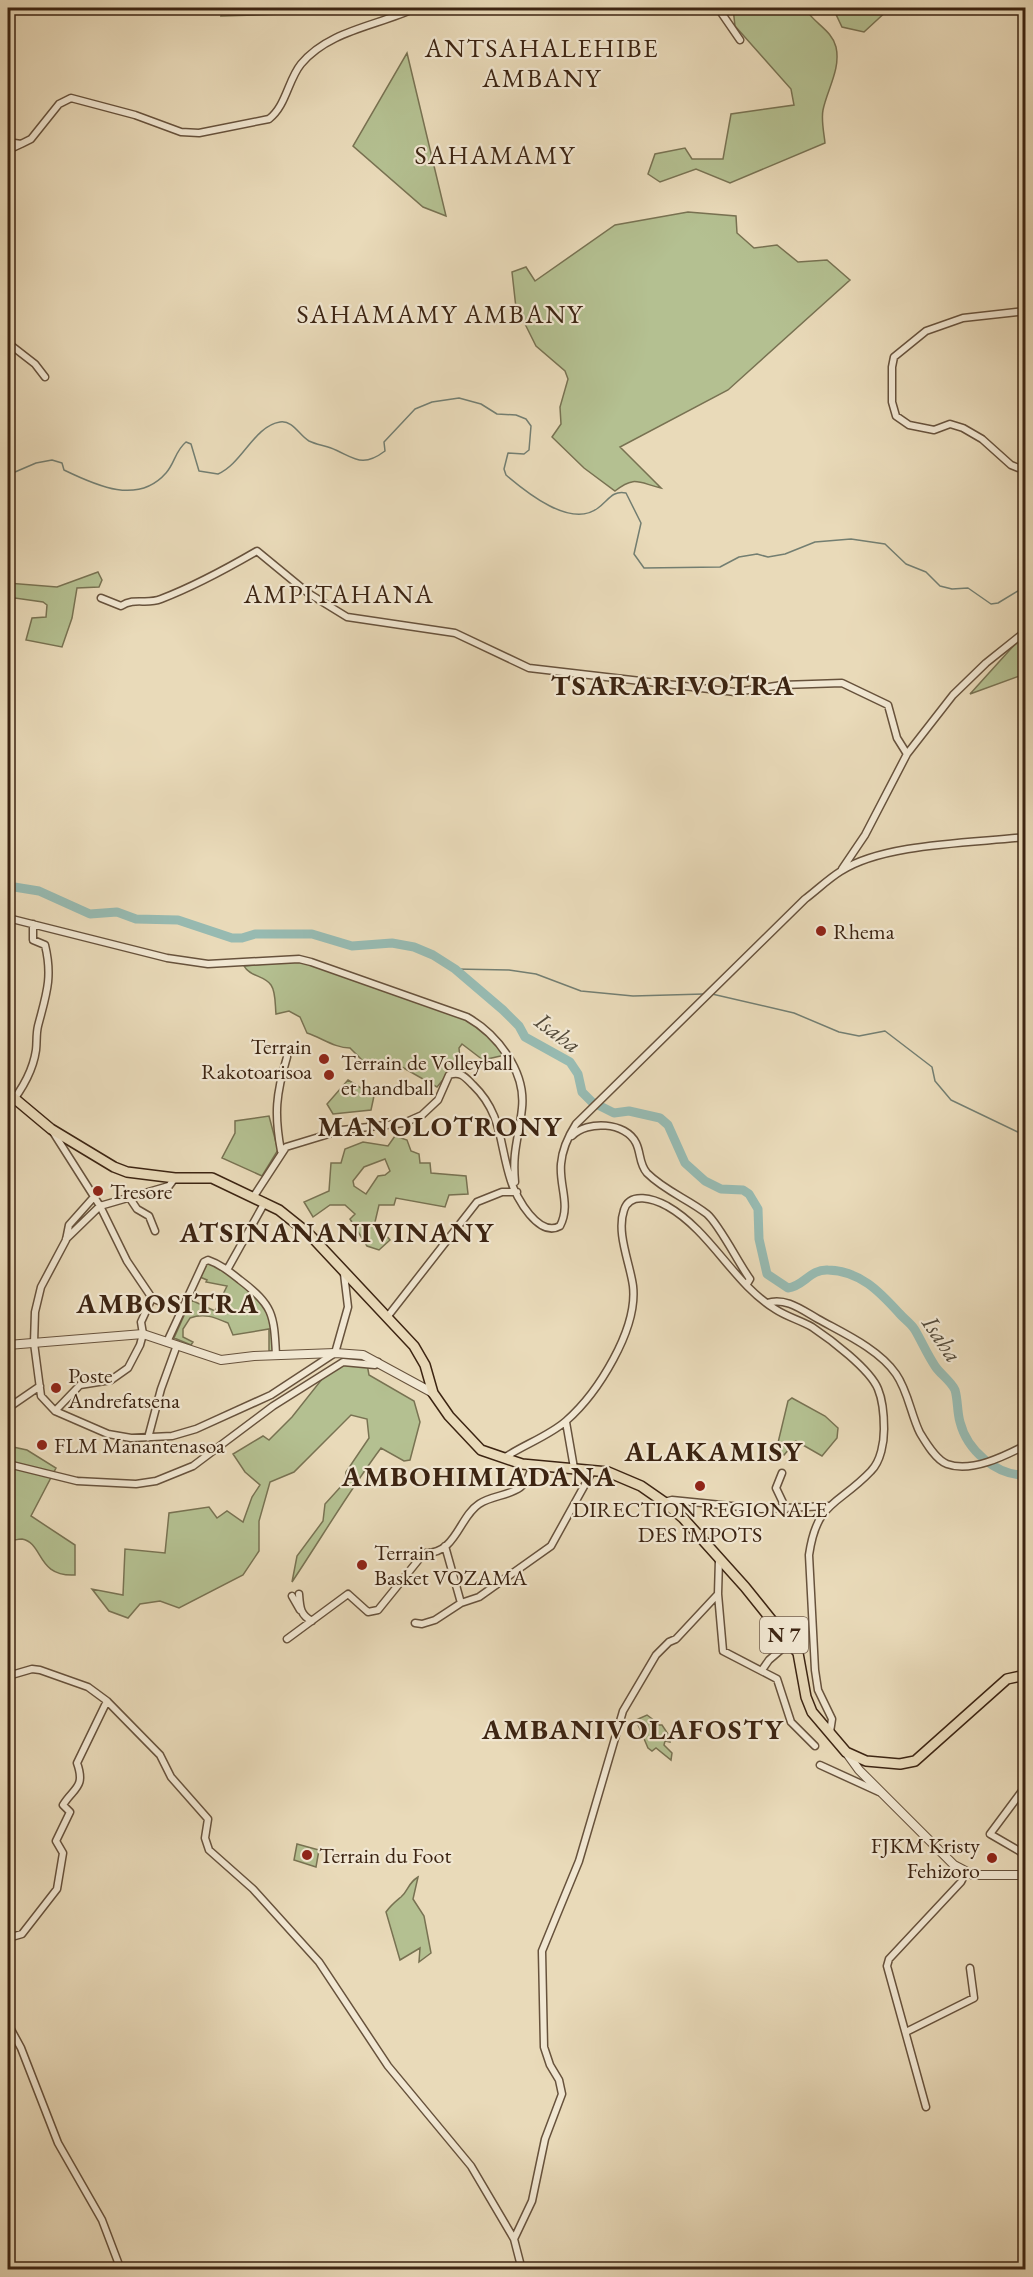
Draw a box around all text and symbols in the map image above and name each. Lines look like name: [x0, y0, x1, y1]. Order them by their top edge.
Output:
district label: ANTSAHALEHIBE AMBANY: [424, 31, 659, 95]
district label: SAHAMAMY: [414, 138, 576, 172]
district label: SAHAMAMY AMBANY: [297, 297, 584, 331]
district label: AMPITAHANA: [243, 577, 434, 611]
district label: TSARARIVOTRA: [551, 667, 795, 703]
place label: Rhema: [833, 917, 895, 946]
marker: Rhema: [814, 924, 828, 938]
water label: Isaha: [528, 1005, 588, 1060]
place label: Terrain Rakotoarisoa: [201, 1032, 312, 1086]
place label: Terrain de Volleyball et handball: [341, 1048, 513, 1102]
marker: Terrain Rakotoarisoa: [317, 1052, 331, 1066]
marker: Terrain de Volleyball et handball: [322, 1068, 336, 1082]
district label: MANOLOTRONY: [317, 1108, 563, 1144]
place label: Tresore: [110, 1177, 173, 1206]
marker: Tresore: [91, 1184, 105, 1198]
district label: ATSINANANIVINANY: [178, 1214, 495, 1250]
district label: AMBOSITRA: [75, 1285, 260, 1321]
water label: Isaha: [915, 1308, 969, 1368]
place label: Poste Andrefatsena: [67, 1361, 180, 1415]
marker: Poste Andrefatsena: [49, 1381, 63, 1395]
place label: FLM Manantenasoa: [54, 1431, 225, 1460]
district label: ALAKAMISY: [623, 1433, 804, 1469]
marker: FLM Manantenasoa: [35, 1438, 49, 1452]
district label: AMBOHIMIADANA: [341, 1458, 617, 1494]
marker: DIRECTION REGIONALE DES IMPOTS: [693, 1479, 707, 1493]
place label: DIRECTION REGIONALE DES IMPOTS: [573, 1495, 827, 1549]
place label: Terrain Basket VOZAMA: [374, 1538, 528, 1592]
marker: Terrain Basket VOZAMA: [355, 1558, 369, 1572]
road number: N 7: [760, 1617, 808, 1653]
district label: AMBANIVOLAFOSTY: [481, 1711, 785, 1747]
place label: FJKM Kristy Fehizoro: [871, 1831, 980, 1885]
place label: Terrain du Foot: [319, 1841, 451, 1870]
marker: Terrain du Foot: [300, 1848, 314, 1862]
marker: FJKM Kristy Fehizoro: [985, 1851, 999, 1865]

